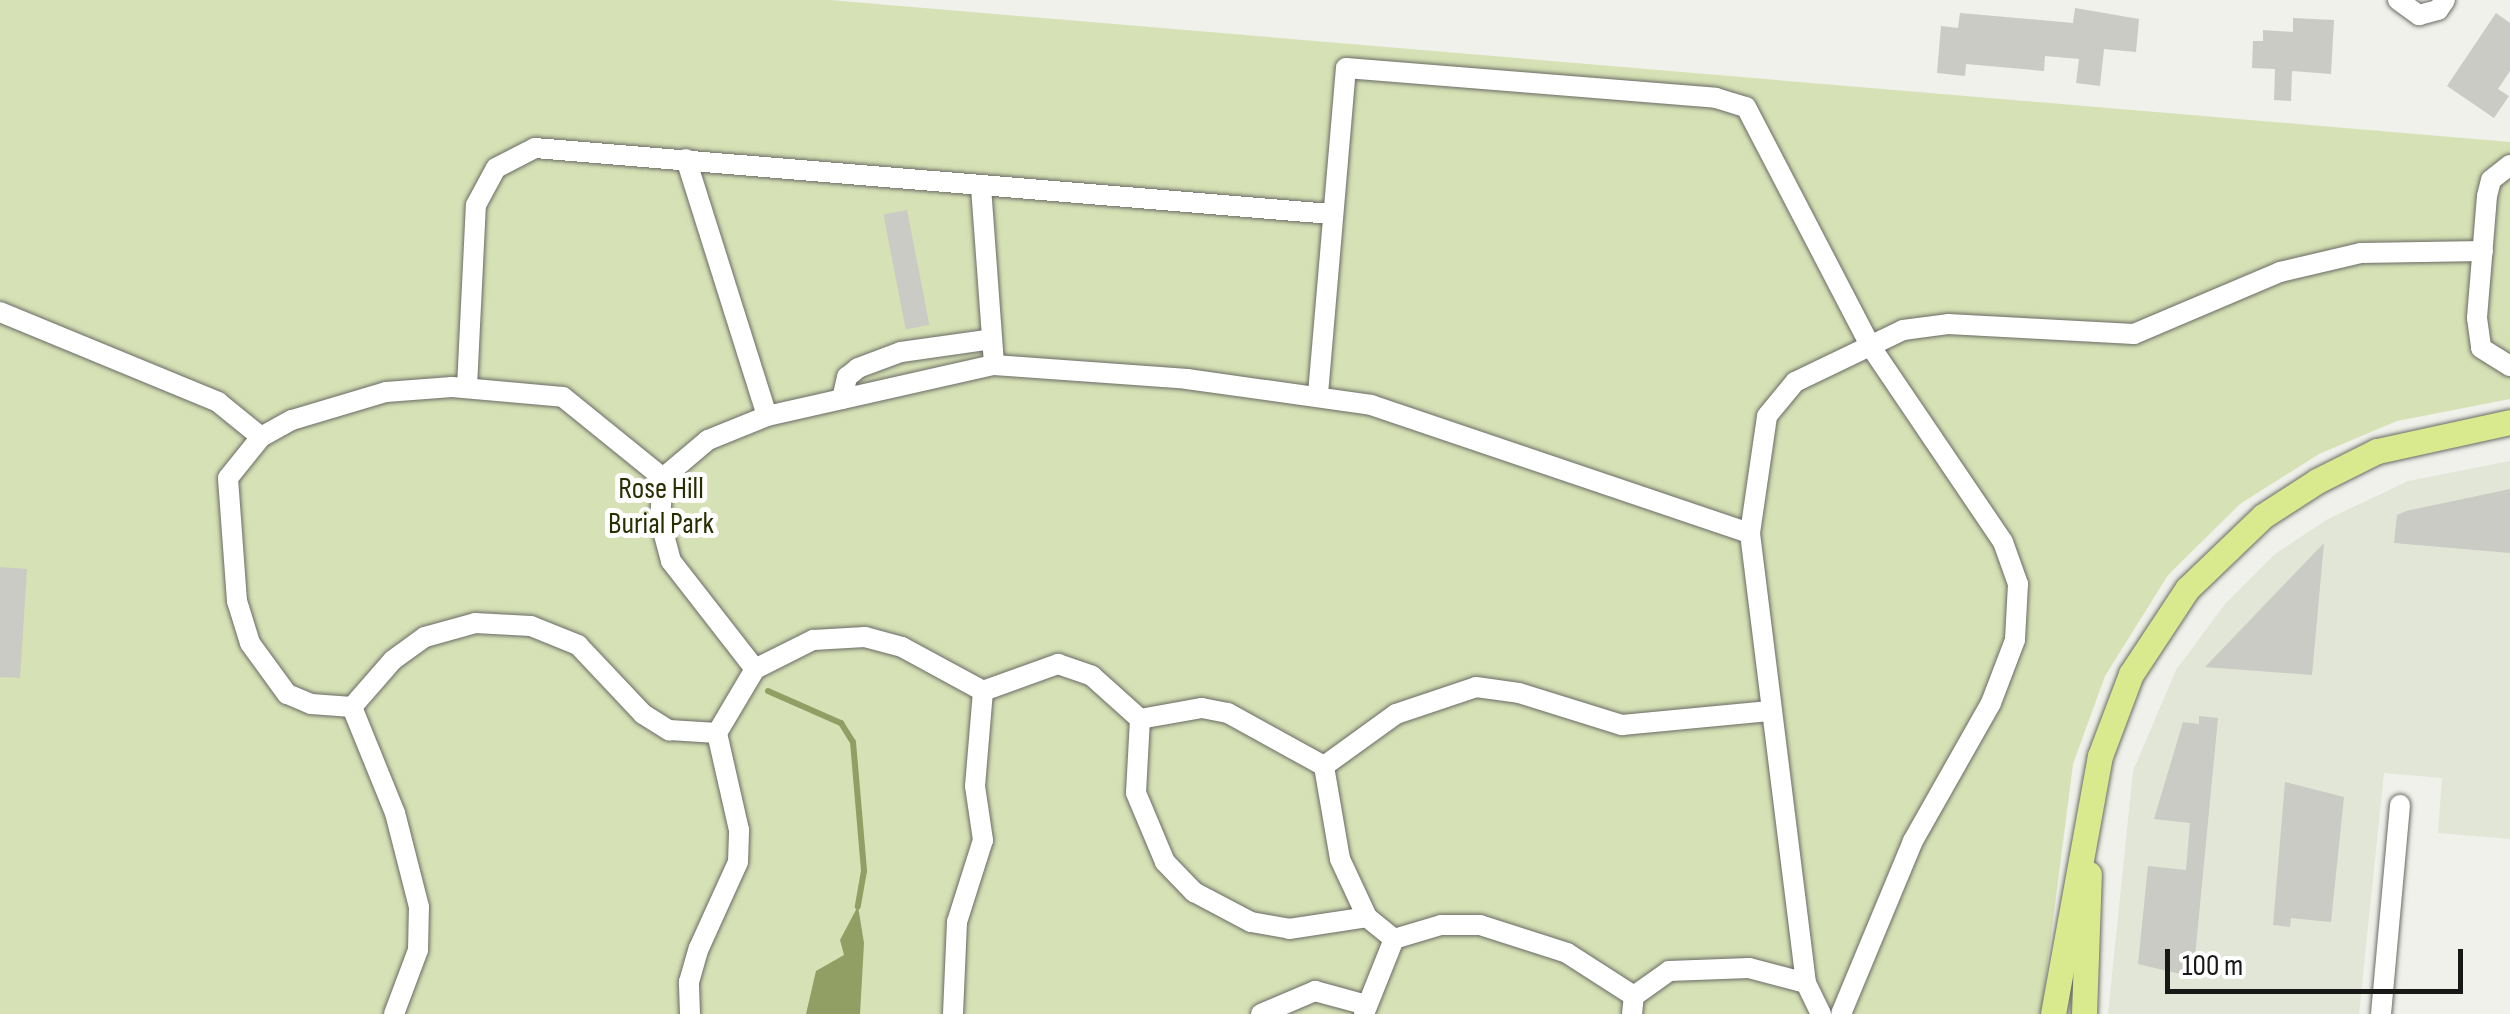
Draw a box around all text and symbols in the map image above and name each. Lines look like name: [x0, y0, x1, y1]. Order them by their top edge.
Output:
park label: Rose Hill Burial Park: [608, 471, 714, 542]
scale bar: [2170, 929, 2468, 991]
text: 100 m: [2182, 948, 2243, 984]

